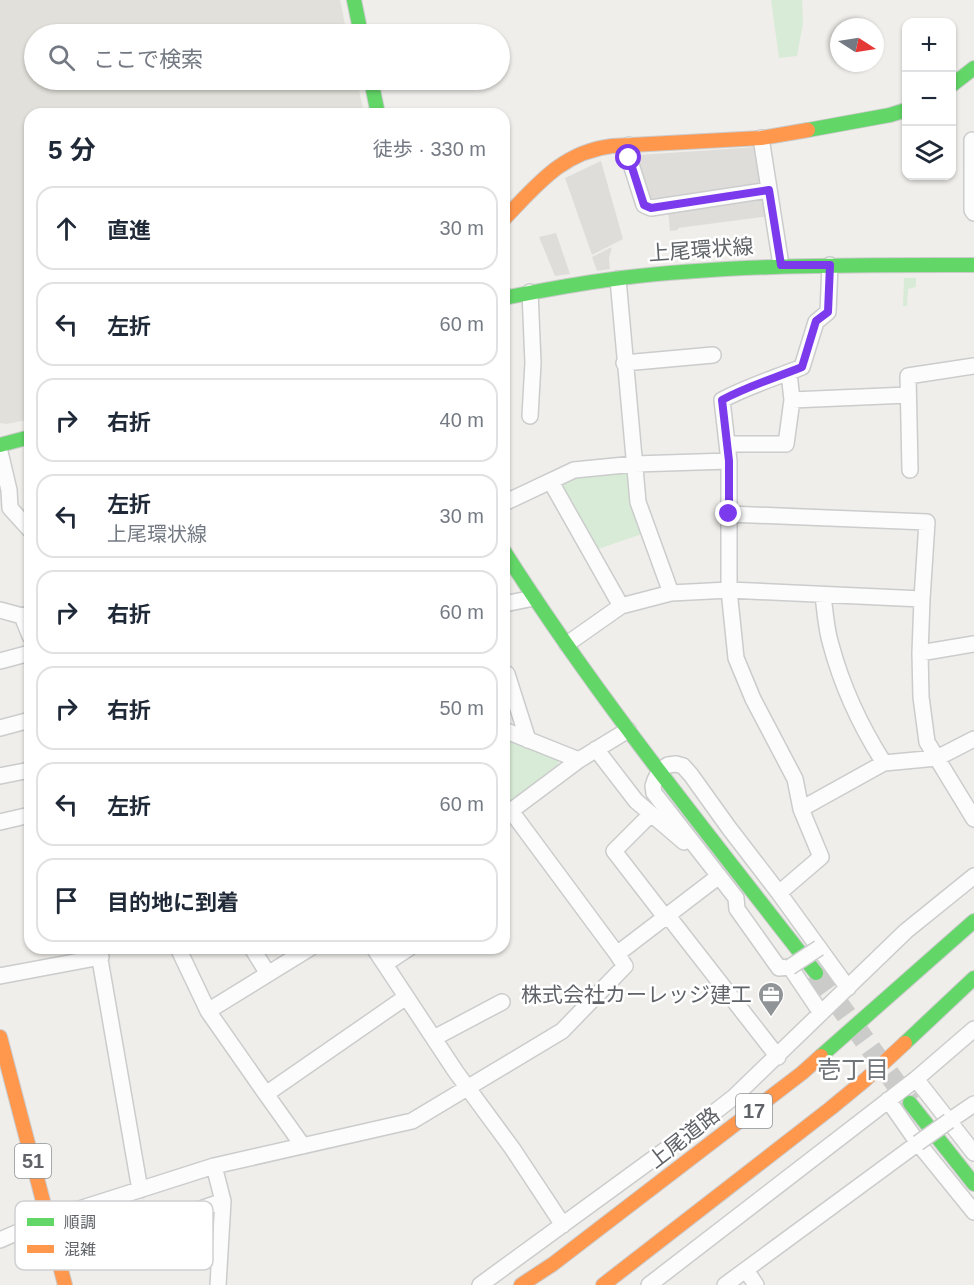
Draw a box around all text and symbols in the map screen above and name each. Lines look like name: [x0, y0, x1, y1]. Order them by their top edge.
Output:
north arrow: [830, 18, 884, 72]
map controls: [902, 18, 956, 180]
button: +: [902, 18, 956, 72]
search box: [24, 24, 510, 90]
icon: search: [45, 41, 78, 74]
text: ここで検索: [93, 47, 203, 72]
button: −: [902, 72, 956, 126]
button: layers: [902, 126, 956, 180]
text: 5 分: [48, 135, 96, 165]
text: 徒歩 · 330 m: [373, 138, 486, 160]
route start: [615, 144, 641, 170]
icon: ahead: [50, 212, 83, 245]
text: 30 m: [440, 217, 484, 239]
text: 直進: [107, 218, 151, 243]
street label: 上尾環状線: [648, 234, 754, 265]
icon: left: [50, 308, 83, 341]
text: 60 m: [440, 313, 484, 335]
text: 左折: [107, 314, 151, 339]
icon: right: [50, 404, 83, 437]
text: 40 m: [440, 409, 484, 431]
text: 右折: [107, 410, 151, 435]
text: 左折: [107, 492, 151, 517]
icon: left: [50, 500, 83, 533]
route end: [715, 500, 741, 526]
text: 30 m: [440, 505, 484, 527]
text: 上尾環状線: [107, 523, 207, 545]
icon: right: [50, 596, 83, 629]
text: 60 m: [440, 601, 484, 623]
text: 右折: [107, 602, 151, 627]
icon: right: [50, 692, 83, 725]
text: 50 m: [440, 697, 484, 719]
text: 右折: [107, 698, 151, 723]
icon: left: [50, 788, 83, 821]
text: 60 m: [440, 793, 484, 815]
text: 左折: [107, 794, 151, 819]
icon: arrive: [50, 884, 83, 917]
text: 目的地に到着: [107, 890, 239, 915]
office icon: 株式会社カーレッジ建工: [756, 980, 786, 1018]
place label: 株式会社カーレッジ建工: [521, 983, 752, 1006]
district label: 壱丁目: [817, 1056, 889, 1083]
road number: 17: [736, 1094, 772, 1128]
street label: 上尾道路: [644, 1103, 724, 1173]
road number: 51: [15, 1144, 51, 1178]
legend: [15, 1201, 213, 1270]
text: 順調: [64, 1214, 96, 1231]
text: 混雑: [64, 1241, 96, 1258]

